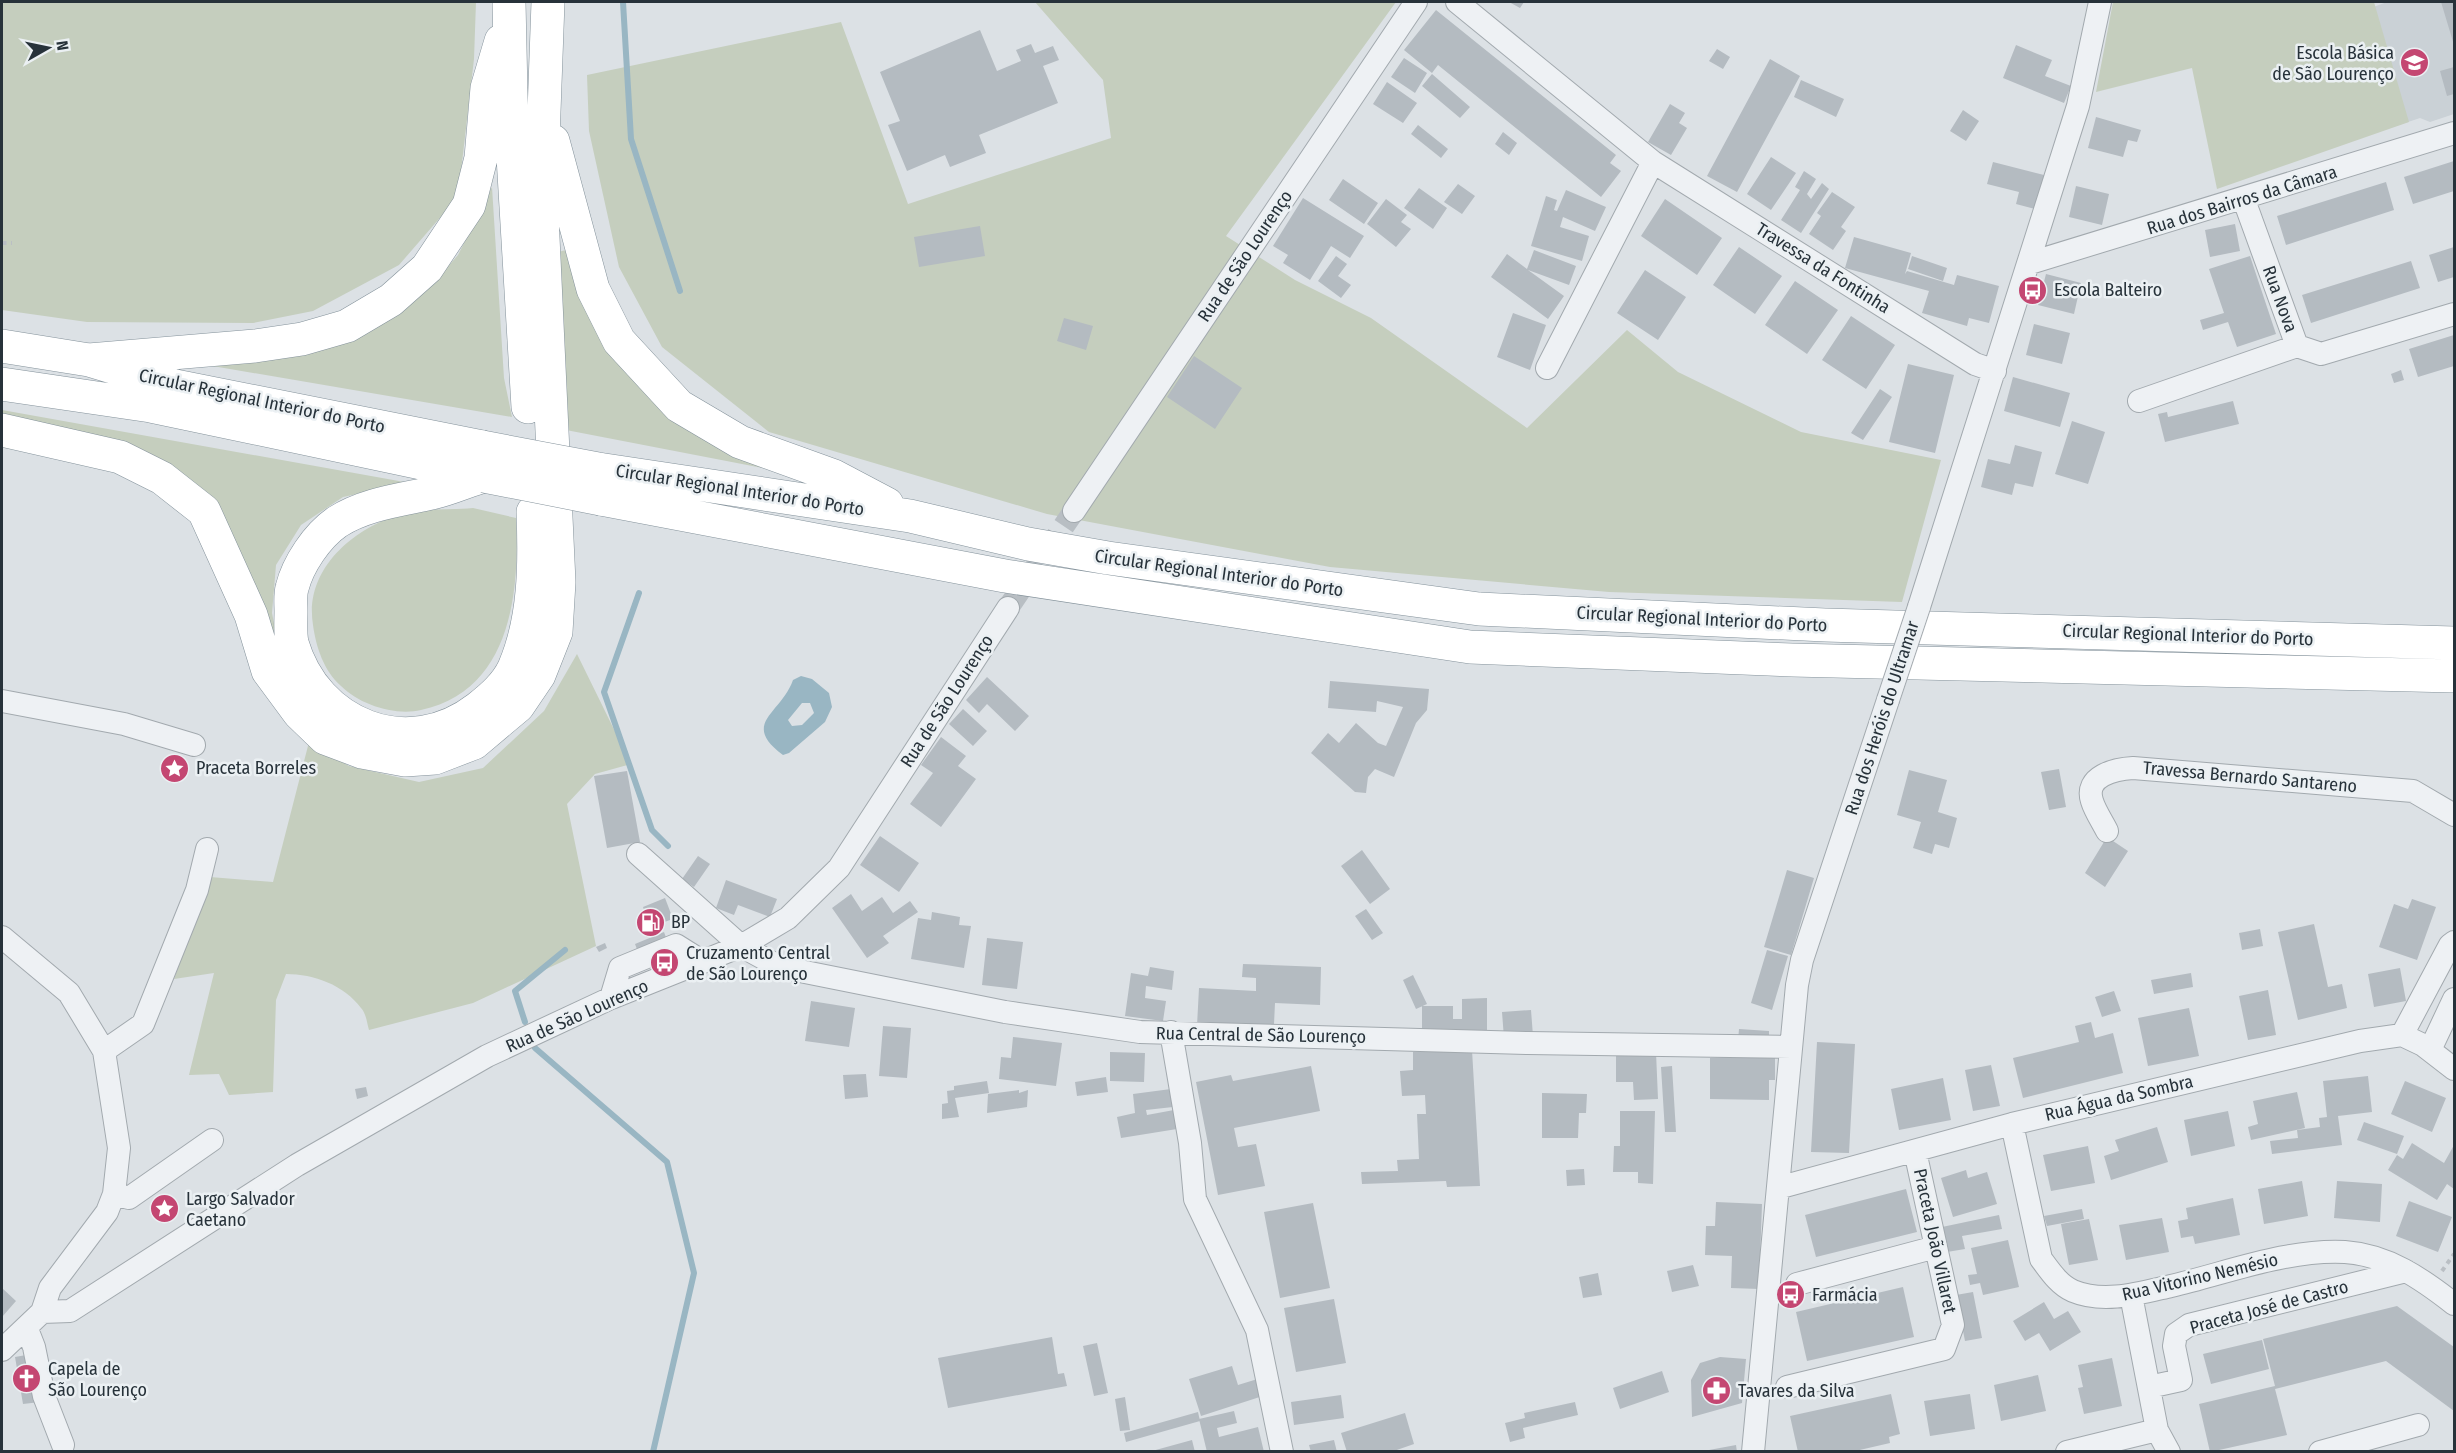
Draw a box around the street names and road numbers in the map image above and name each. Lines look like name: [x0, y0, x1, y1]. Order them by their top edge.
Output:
street label: Rua dos Bairros da Câmara: [2144, 161, 2340, 239]
street label: Rua de São Lourenço: [1193, 186, 1297, 326]
street label: Travessa da Fontinha: [1752, 218, 1894, 318]
street label: Rua Nova: [2258, 263, 2302, 335]
street label: Circular Regional Interior do Porto: [137, 364, 387, 438]
street label: Circular Regional Interior do Porto: [614, 460, 866, 520]
street label: Circular Regional Interior do Porto: [1093, 545, 1345, 601]
street label: Circular Regional Interior do Porto: [1576, 601, 1828, 637]
street label: Rua dos Heróis do Ultramar: [1840, 617, 1924, 818]
street label: Circular Regional Interior do Porto: [2062, 620, 2314, 650]
street label: Rua de São Lourenço: [896, 630, 998, 772]
street label: Travessa Bernardo Santareno: [2142, 757, 2358, 797]
street label: Rua de São Lourenço: [502, 975, 652, 1057]
street label: Rua Central de São Lourenço: [1156, 1022, 1366, 1048]
street label: Rua Água da Sombra: [2042, 1069, 2195, 1126]
street label: Praceta João Villaret: [1909, 1166, 1961, 1316]
street label: Rua Vitorino Nemésio: [2120, 1248, 2280, 1306]
street label: Praceta José de Castro: [2187, 1275, 2351, 1339]

